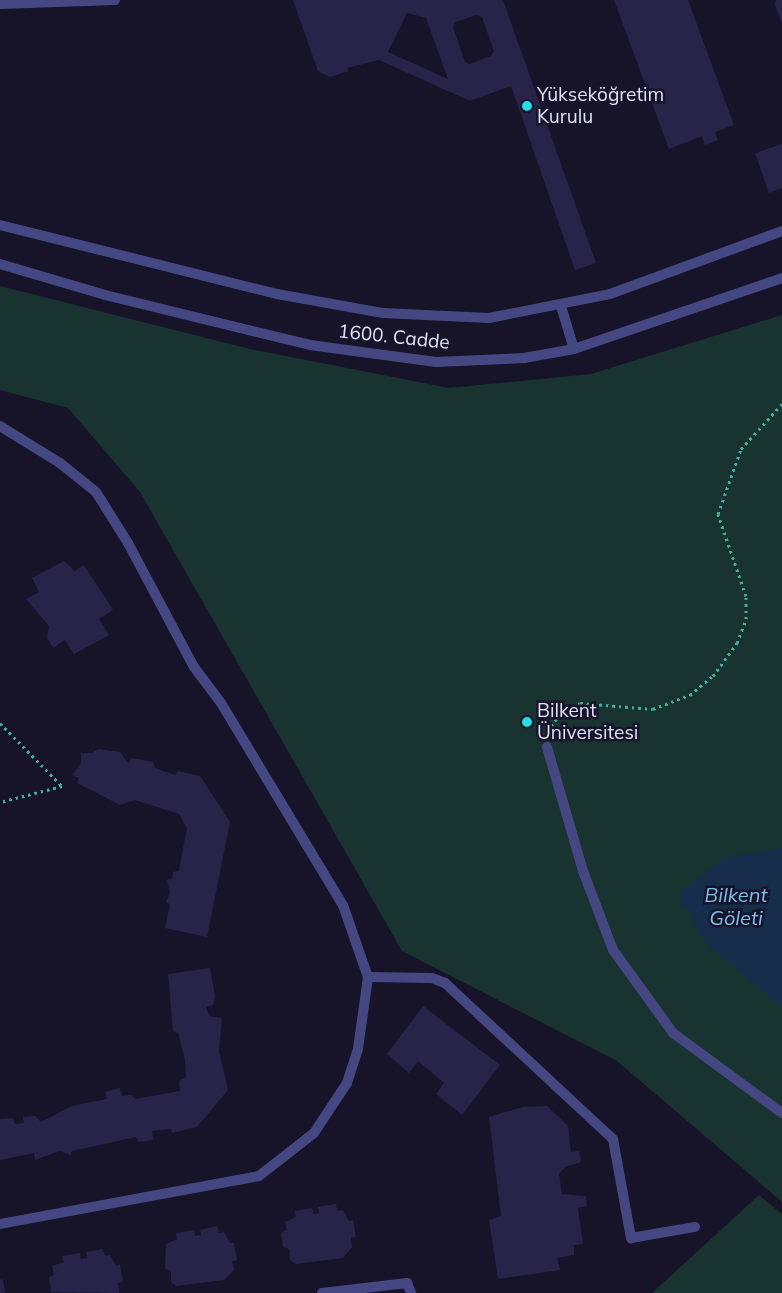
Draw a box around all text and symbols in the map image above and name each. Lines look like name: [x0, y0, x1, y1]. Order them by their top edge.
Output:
place label: Yükseköğretim Kurulu: [537, 84, 664, 128]
marker: Yükseköğretim Kurulu: [521, 100, 533, 112]
street label: 1600. Cadde: [337, 320, 451, 354]
place label: Bilkent Üniversitesi: [537, 700, 638, 744]
marker: Bilkent Üniversitesi: [521, 716, 533, 728]
water label: Bilkent Göleti: [705, 882, 767, 929]

